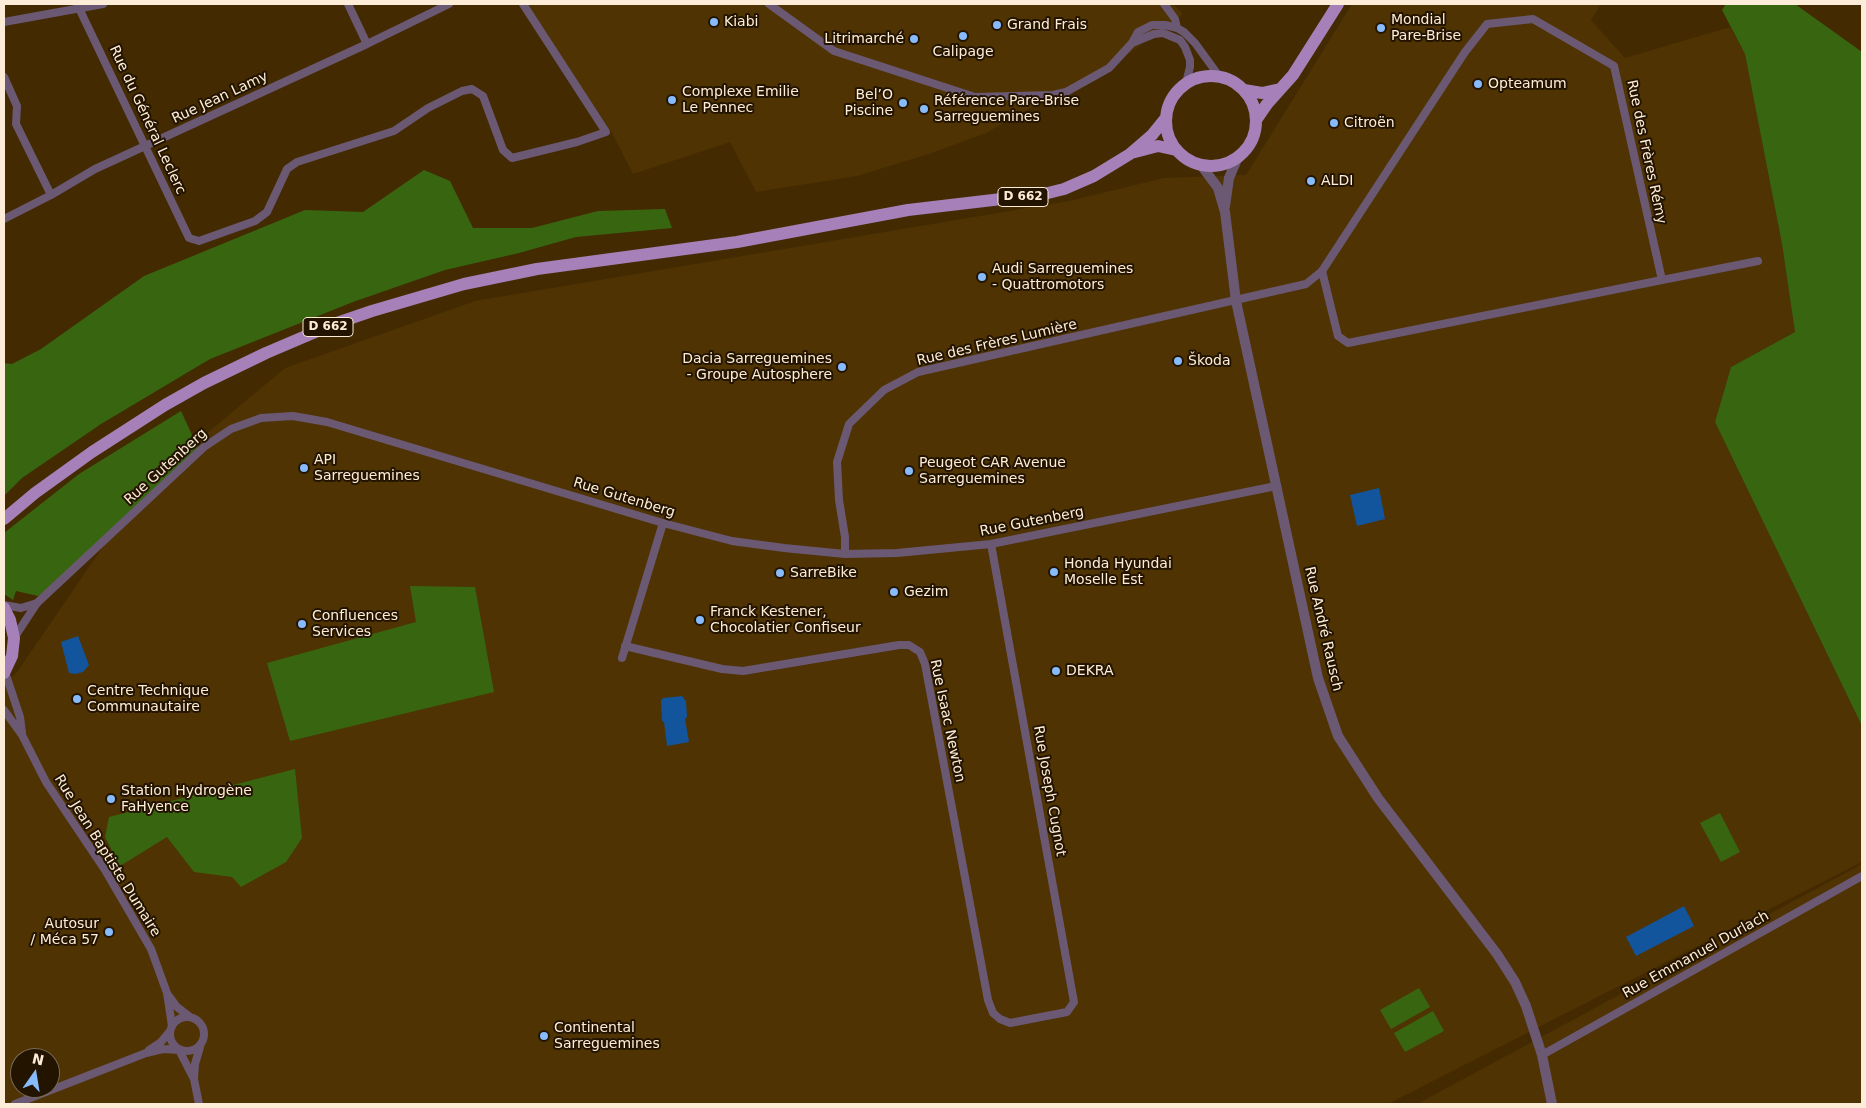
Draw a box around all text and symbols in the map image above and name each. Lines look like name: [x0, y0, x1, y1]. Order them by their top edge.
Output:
place label: Mondial Pare-Brise: [1391, 12, 1461, 44]
place label: Kiabi: [724, 14, 758, 30]
marker: Kiabi: [708, 16, 720, 28]
place label: Grand Frais: [1007, 17, 1087, 33]
marker: Grand Frais: [991, 19, 1003, 31]
marker: Mondial Pare-Brise: [1375, 22, 1387, 34]
marker: Calipage: [957, 30, 969, 42]
place label: Litrimarché: [824, 31, 904, 47]
marker: Litrimarché: [908, 33, 920, 45]
street label: Rue du Général Leclerc: [105, 43, 189, 197]
place label: Calipage: [932, 44, 994, 60]
street label: Rue Jean Lamy: [169, 68, 271, 128]
place label: Opteamum: [1488, 76, 1567, 92]
marker: Opteamum: [1472, 78, 1484, 90]
street label: Rue des Frères Rémy: [1623, 78, 1669, 226]
place label: Complexe Emilie Le Pennec: [682, 84, 799, 116]
place label: Bel’O Piscine: [845, 87, 893, 120]
place label: Référence Pare-Brise Sarreguemines: [934, 93, 1079, 125]
marker: Complexe Emilie Le Pennec: [666, 94, 678, 106]
marker: Bel’O Piscine: [897, 97, 909, 109]
marker: Référence Pare-Brise Sarreguemines: [918, 103, 930, 115]
place label: Citroën: [1344, 115, 1395, 131]
marker: Citroën: [1328, 117, 1340, 129]
place label: ALDI: [1321, 173, 1353, 189]
marker: ALDI: [1305, 175, 1317, 187]
road number: D 662: [998, 188, 1048, 206]
place label: Audi Sarreguemines - Quattromotors: [992, 261, 1133, 294]
marker: Audi Sarreguemines - Quattromotors: [976, 271, 988, 283]
street label: Rue des Frères Lumière: [915, 316, 1079, 370]
road number: D 662: [303, 318, 353, 337]
place label: Dacia Sarreguemines - Groupe Autosphere: [682, 351, 832, 384]
place label: Škoda: [1188, 353, 1231, 369]
marker: Škoda: [1172, 355, 1184, 367]
marker: Dacia Sarreguemines - Groupe Autosphere: [836, 361, 848, 373]
street label: Rue Gutenberg: [121, 425, 211, 509]
place label: API Sarreguemines: [314, 452, 420, 484]
place label: Peugeot CAR Avenue Sarreguemines: [919, 455, 1066, 488]
marker: API Sarreguemines: [298, 462, 310, 474]
marker: Peugeot CAR Avenue Sarreguemines: [903, 465, 915, 477]
street label: Rue Gutenberg: [571, 475, 677, 521]
street label: Rue Gutenberg: [979, 504, 1085, 540]
place label: Honda Hyundai Moselle Est: [1064, 556, 1172, 588]
place label: SarreBike: [790, 565, 857, 581]
street label: Rue André Rausch: [1300, 565, 1346, 693]
marker: Honda Hyundai Moselle Est: [1048, 566, 1060, 578]
marker: SarreBike: [774, 567, 786, 579]
place label: Gezim: [904, 584, 948, 600]
marker: Gezim: [888, 586, 900, 598]
place label: Franck Kestener, Chocolatier Confiseur: [710, 604, 861, 636]
place label: Confluences Services: [312, 608, 398, 640]
marker: Franck Kestener, Chocolatier Confiseur: [694, 614, 706, 626]
marker: Confluences Services: [296, 618, 308, 630]
street label: Rue Isaac Newton: [926, 658, 968, 784]
place label: DEKRA: [1066, 663, 1114, 679]
marker: DEKRA: [1050, 665, 1062, 677]
place label: Centre Technique Communautaire: [87, 683, 209, 716]
marker: Centre Technique Communautaire: [71, 693, 83, 705]
street label: Rue Joseph Cugnot: [1029, 724, 1069, 858]
street label: Rue Jean Baptiste Dumaire: [50, 772, 164, 940]
place label: Station Hydrogène FaHyence: [121, 783, 252, 816]
marker: Station Hydrogène FaHyence: [105, 793, 117, 805]
street label: Rue Emmanuel Durlach: [1620, 908, 1772, 1002]
place label: Autosur / Méca 57: [31, 916, 99, 949]
marker: Autosur / Méca 57: [103, 926, 115, 938]
place label: Continental Sarreguemines: [554, 1020, 660, 1052]
marker: Continental Sarreguemines: [538, 1030, 550, 1042]
north arrow: [10, 1048, 60, 1098]
text: N: [31, 1050, 46, 1068]

